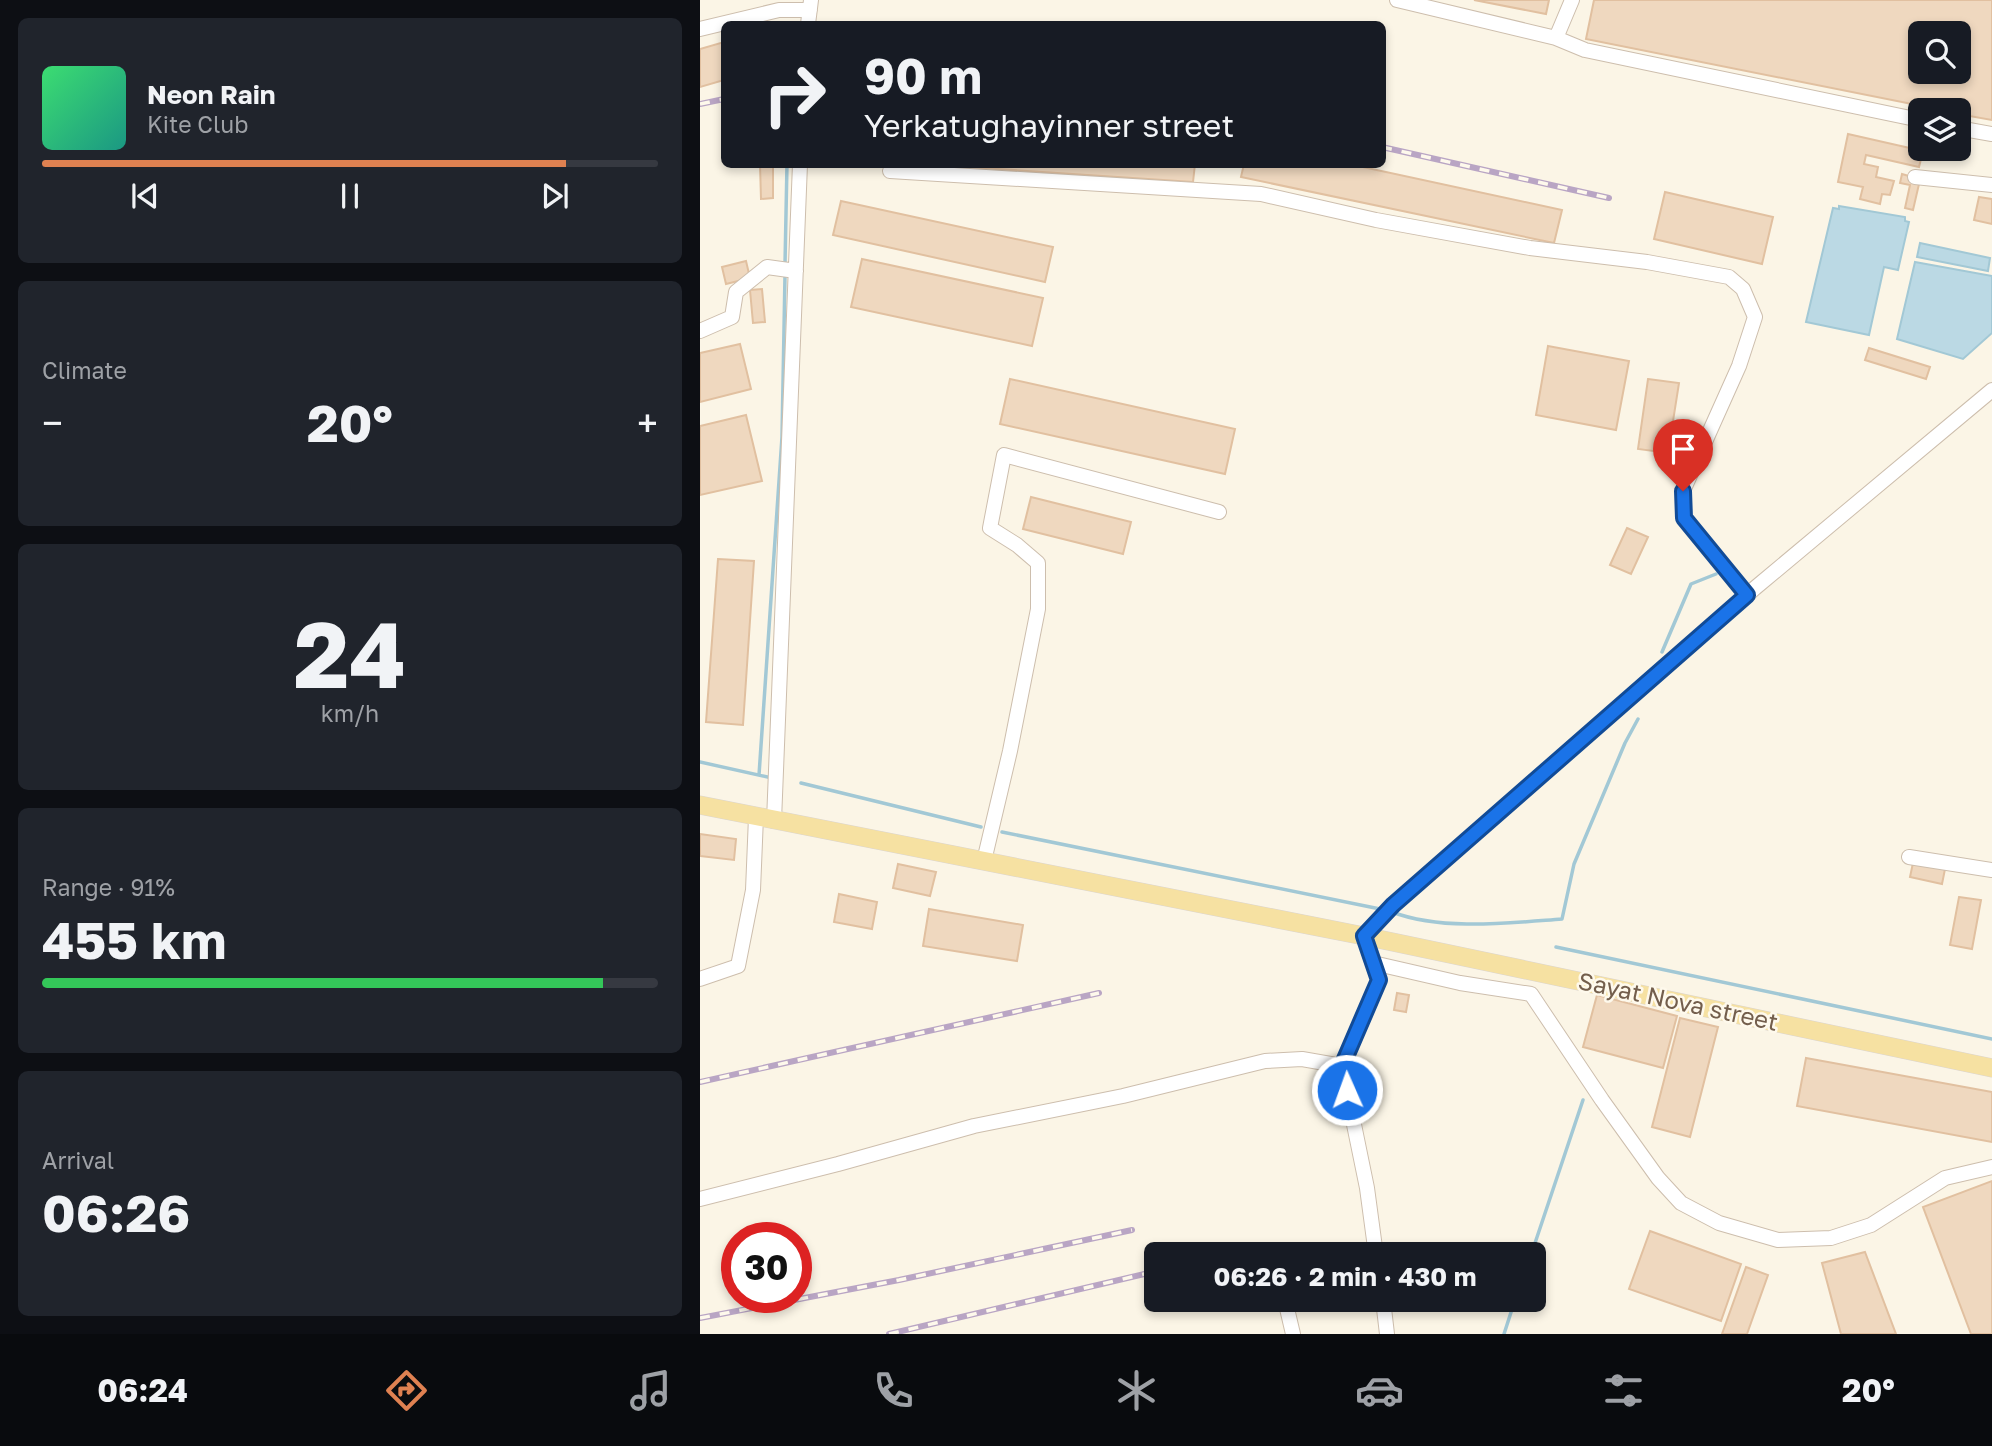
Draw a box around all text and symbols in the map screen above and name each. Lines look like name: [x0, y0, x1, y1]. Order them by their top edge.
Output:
map controls: [1908, 21, 1971, 161]
button: search: [1908, 21, 1971, 84]
text: 90 m: [864, 46, 982, 105]
icon: right: [749, 49, 840, 140]
text: Neon Rain: [147, 79, 276, 110]
button: layers: [1908, 98, 1971, 161]
text: Yerkatughayinner street: [864, 106, 1234, 144]
text: Kite Club: [147, 110, 248, 138]
icon: previous: [126, 177, 164, 215]
icon: pause: [331, 177, 369, 215]
icon: next: [536, 177, 574, 215]
text: Climate: [42, 356, 127, 384]
text: 20°: [307, 391, 393, 453]
text: −: [42, 400, 63, 445]
text: +: [637, 400, 658, 445]
pin: [1653, 419, 1713, 491]
icon: arrive: [1664, 430, 1702, 468]
text: 24: [294, 599, 406, 708]
text: km/h: [321, 699, 379, 727]
text: Range · 91%: [42, 873, 175, 901]
text: 455 km: [42, 908, 227, 970]
street label: Sayat Nova street: [1576, 965, 1781, 1036]
position arrow: [1310, 1053, 1384, 1127]
text: Arrival: [42, 1146, 114, 1174]
text: 06:26: [42, 1181, 190, 1243]
speed limit sign: 30: [721, 1222, 812, 1313]
text: 06:26 · 2 min · 430 m: [1214, 1261, 1476, 1292]
icon: directions: [382, 1366, 431, 1415]
icon: music: [626, 1366, 675, 1415]
icon: phone: [869, 1366, 918, 1415]
icon: climate: [1112, 1366, 1161, 1415]
icon: car: [1355, 1366, 1404, 1415]
icon: filters: [1599, 1366, 1648, 1415]
text: 06:24: [97, 1371, 188, 1409]
text: 20°: [1842, 1371, 1895, 1409]

